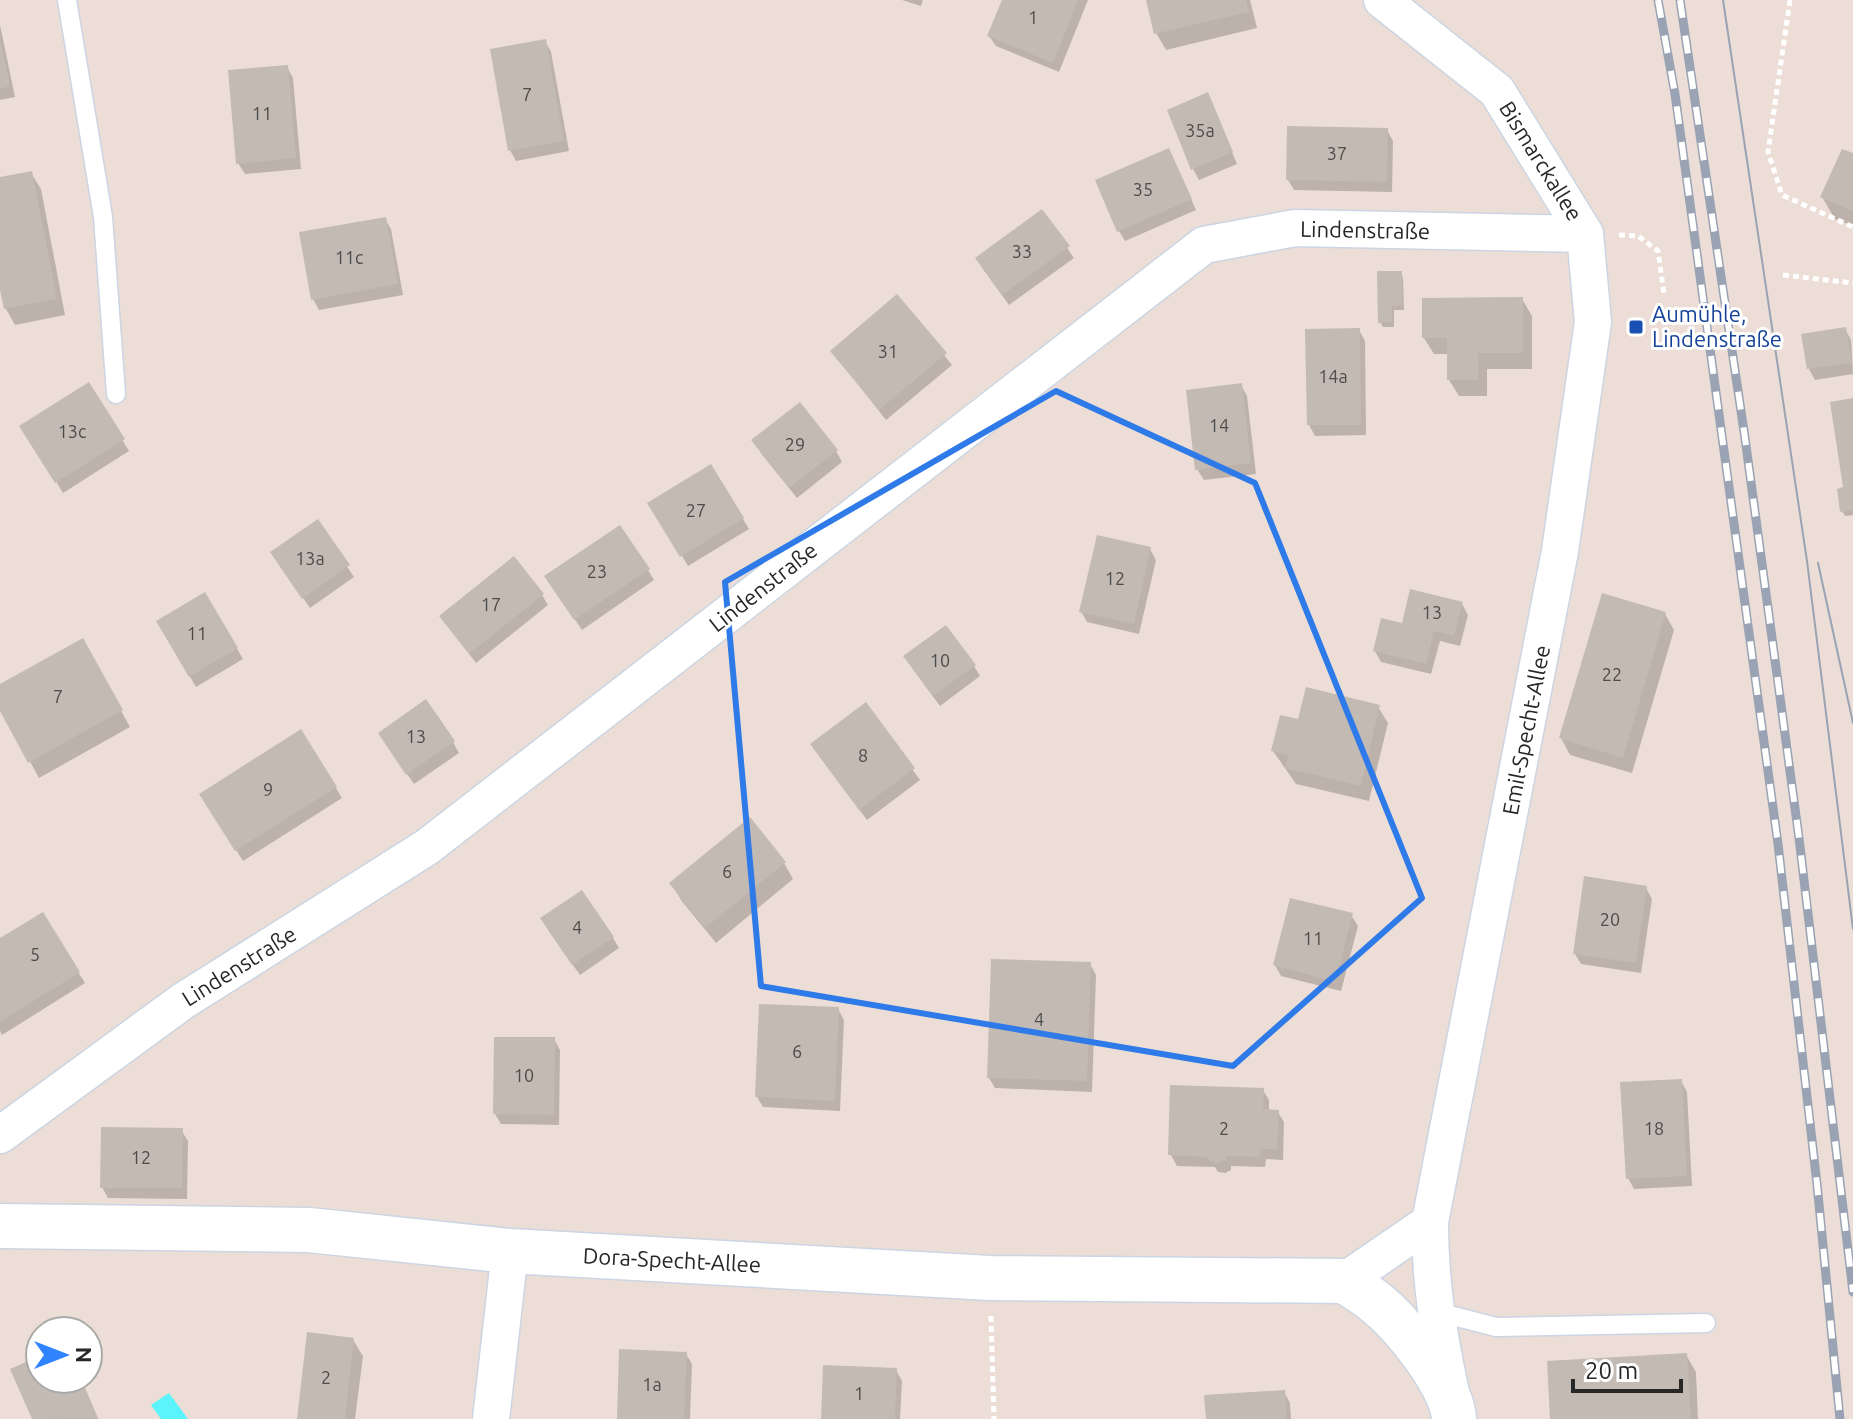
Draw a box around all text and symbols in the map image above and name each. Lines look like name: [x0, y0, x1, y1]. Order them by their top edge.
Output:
house number: 1: [1028, 7, 1038, 27]
house number: 7: [522, 84, 532, 104]
street label: Bismarckallee: [1495, 96, 1588, 225]
house number: 11: [252, 103, 272, 123]
house number: 35a: [1185, 120, 1215, 140]
house number: 37: [1327, 143, 1347, 163]
house number: 35: [1133, 179, 1153, 199]
street label: Lindenstraße: [1300, 216, 1430, 243]
house number: 33: [1012, 241, 1032, 261]
house number: 11c: [335, 247, 363, 267]
place label: Aumühle, Lindenstraße: [1652, 301, 1782, 351]
marker: Aumühle, Lindenstraße: [1627, 318, 1645, 336]
house number: 31: [878, 341, 898, 361]
house number: 14a: [1318, 366, 1348, 386]
house number: 14: [1209, 415, 1229, 435]
house number: 13c: [58, 421, 86, 441]
house number: 29: [785, 434, 805, 454]
house number: 27: [686, 500, 706, 520]
street label: Lindenstraße: [704, 537, 822, 636]
house number: 13a: [295, 548, 325, 568]
house number: 23: [587, 561, 607, 581]
house number: 12: [1105, 568, 1125, 588]
house number: 17: [481, 594, 501, 614]
house number: 13: [1422, 602, 1442, 622]
house number: 11: [187, 623, 207, 643]
street label: Emil-Specht-Allee: [1497, 643, 1554, 817]
house number: 10: [930, 650, 950, 670]
house number: 22: [1602, 664, 1622, 684]
house number: 7: [53, 686, 63, 706]
house number: 13: [406, 726, 426, 746]
house number: 8: [858, 745, 868, 765]
house number: 9: [263, 779, 273, 799]
house number: 6: [722, 861, 732, 881]
house number: 20: [1600, 909, 1620, 929]
house number: 4: [572, 917, 582, 937]
street label: Lindenstraße: [177, 921, 300, 1011]
house number: 11: [1303, 928, 1323, 948]
house number: 5: [30, 944, 40, 964]
house number: 4: [1034, 1009, 1044, 1029]
house number: 6: [792, 1041, 802, 1061]
house number: 10: [514, 1065, 534, 1085]
house number: 2: [1219, 1118, 1229, 1138]
house number: 18: [1644, 1118, 1664, 1138]
house number: 12: [131, 1147, 151, 1167]
street label: Dora-Specht-Allee: [582, 1242, 762, 1277]
north arrow: [24, 1315, 104, 1395]
scale bar: [1573, 1343, 1681, 1393]
text: N: [72, 1347, 97, 1363]
text: 20 m: [1585, 1357, 1638, 1384]
house number: 2: [321, 1367, 331, 1387]
house number: 1a: [642, 1374, 662, 1394]
house number: 1: [854, 1383, 864, 1403]

